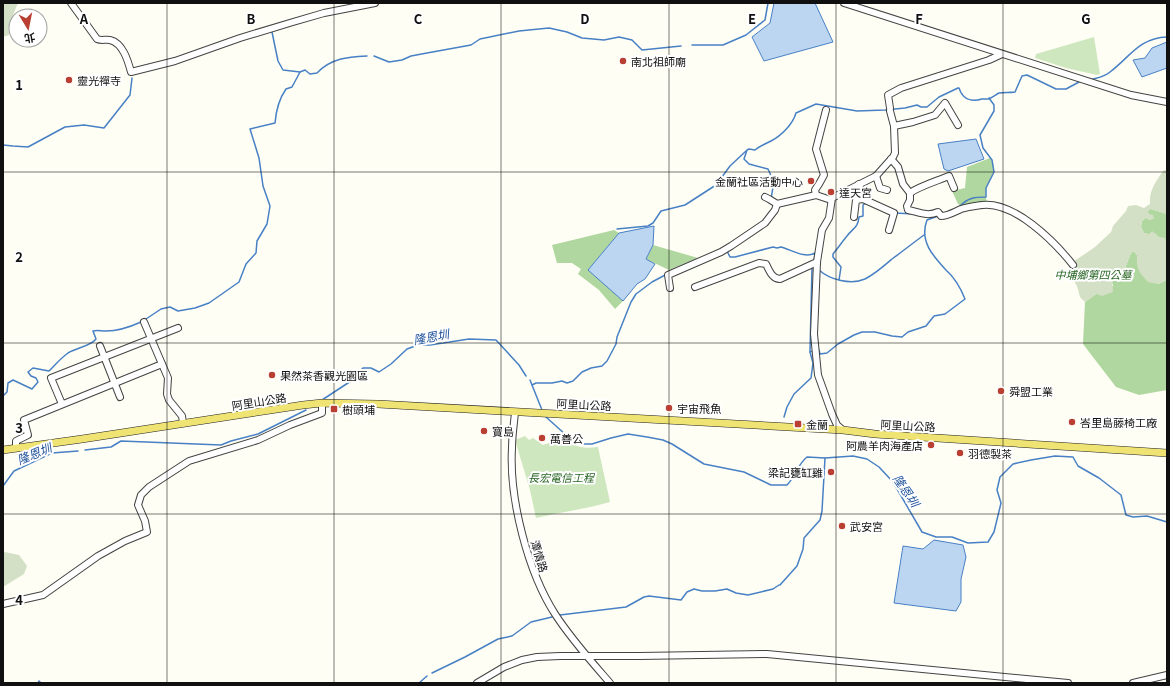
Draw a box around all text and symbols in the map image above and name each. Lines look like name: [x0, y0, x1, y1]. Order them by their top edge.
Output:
north arrow: [8, 8, 48, 48]
text: A: [79, 9, 89, 28]
text: B: [247, 9, 256, 28]
text: C: [414, 9, 423, 28]
text: D: [580, 9, 590, 28]
text: E: [748, 9, 756, 28]
text: F: [915, 9, 923, 28]
text: G: [1081, 9, 1091, 28]
text: 北: [23, 30, 37, 48]
place label: 南北祖師廟: [631, 53, 686, 69]
marker: 南北祖師廟: [618, 56, 628, 66]
place label: 靈光禪寺: [77, 72, 121, 88]
text: 1: [15, 75, 23, 94]
marker: 靈光禪寺: [64, 75, 74, 85]
place label: 金蘭社區活動中心: [715, 173, 803, 189]
marker: 金蘭社區活動中心: [806, 176, 816, 186]
place label: 達天宮: [839, 184, 872, 200]
marker: 達天宮: [826, 187, 836, 197]
text: 2: [15, 247, 23, 266]
park label: 中埔鄉第四公墓: [1055, 266, 1133, 282]
water label: 隆恩圳: [412, 324, 452, 347]
place label: 果然茶香觀光園區: [280, 367, 368, 383]
marker: 果然茶香觀光園區: [267, 370, 277, 380]
place label: 舜盟工業: [1009, 383, 1053, 399]
marker: 舜盟工業: [996, 386, 1006, 396]
street label: 阿里山公路: [231, 389, 287, 413]
street label: 阿里山公路: [556, 395, 612, 413]
place label: 宇宙飛魚: [677, 400, 721, 416]
place label: 樹頭埔: [342, 401, 375, 417]
marker: 宇宙飛魚: [664, 403, 674, 413]
marker: 樹頭埔: [329, 404, 339, 414]
place label: 峇里島藤椅工廠: [1080, 414, 1157, 430]
place label: 金蘭: [806, 416, 828, 432]
street label: 阿里山公路: [880, 416, 936, 434]
marker: 峇里島藤椅工廠: [1067, 417, 1077, 427]
text: 3: [15, 418, 23, 437]
marker: 金蘭: [793, 419, 803, 429]
place label: 寶島: [492, 423, 514, 439]
marker: 寶島: [479, 426, 489, 436]
place label: 萬善公: [550, 430, 583, 446]
marker: 萬善公: [537, 433, 547, 443]
place label: 阿農羊肉海產店: [846, 437, 923, 453]
water label: 隆恩圳: [14, 438, 56, 468]
marker: 阿農羊肉海產店: [926, 440, 936, 450]
place label: 羽德製茶: [968, 445, 1012, 461]
marker: 羽德製茶: [955, 448, 965, 458]
place label: 梁記甕缸雞: [768, 464, 823, 480]
marker: 梁記甕缸雞: [826, 467, 836, 477]
park label: 長宏電信工程: [528, 469, 596, 485]
water label: 隆恩圳: [890, 470, 925, 511]
place label: 武安宮: [850, 518, 883, 534]
marker: 武安宮: [837, 521, 847, 531]
street label: 潭情路: [528, 538, 552, 574]
text: 4: [15, 590, 23, 609]

